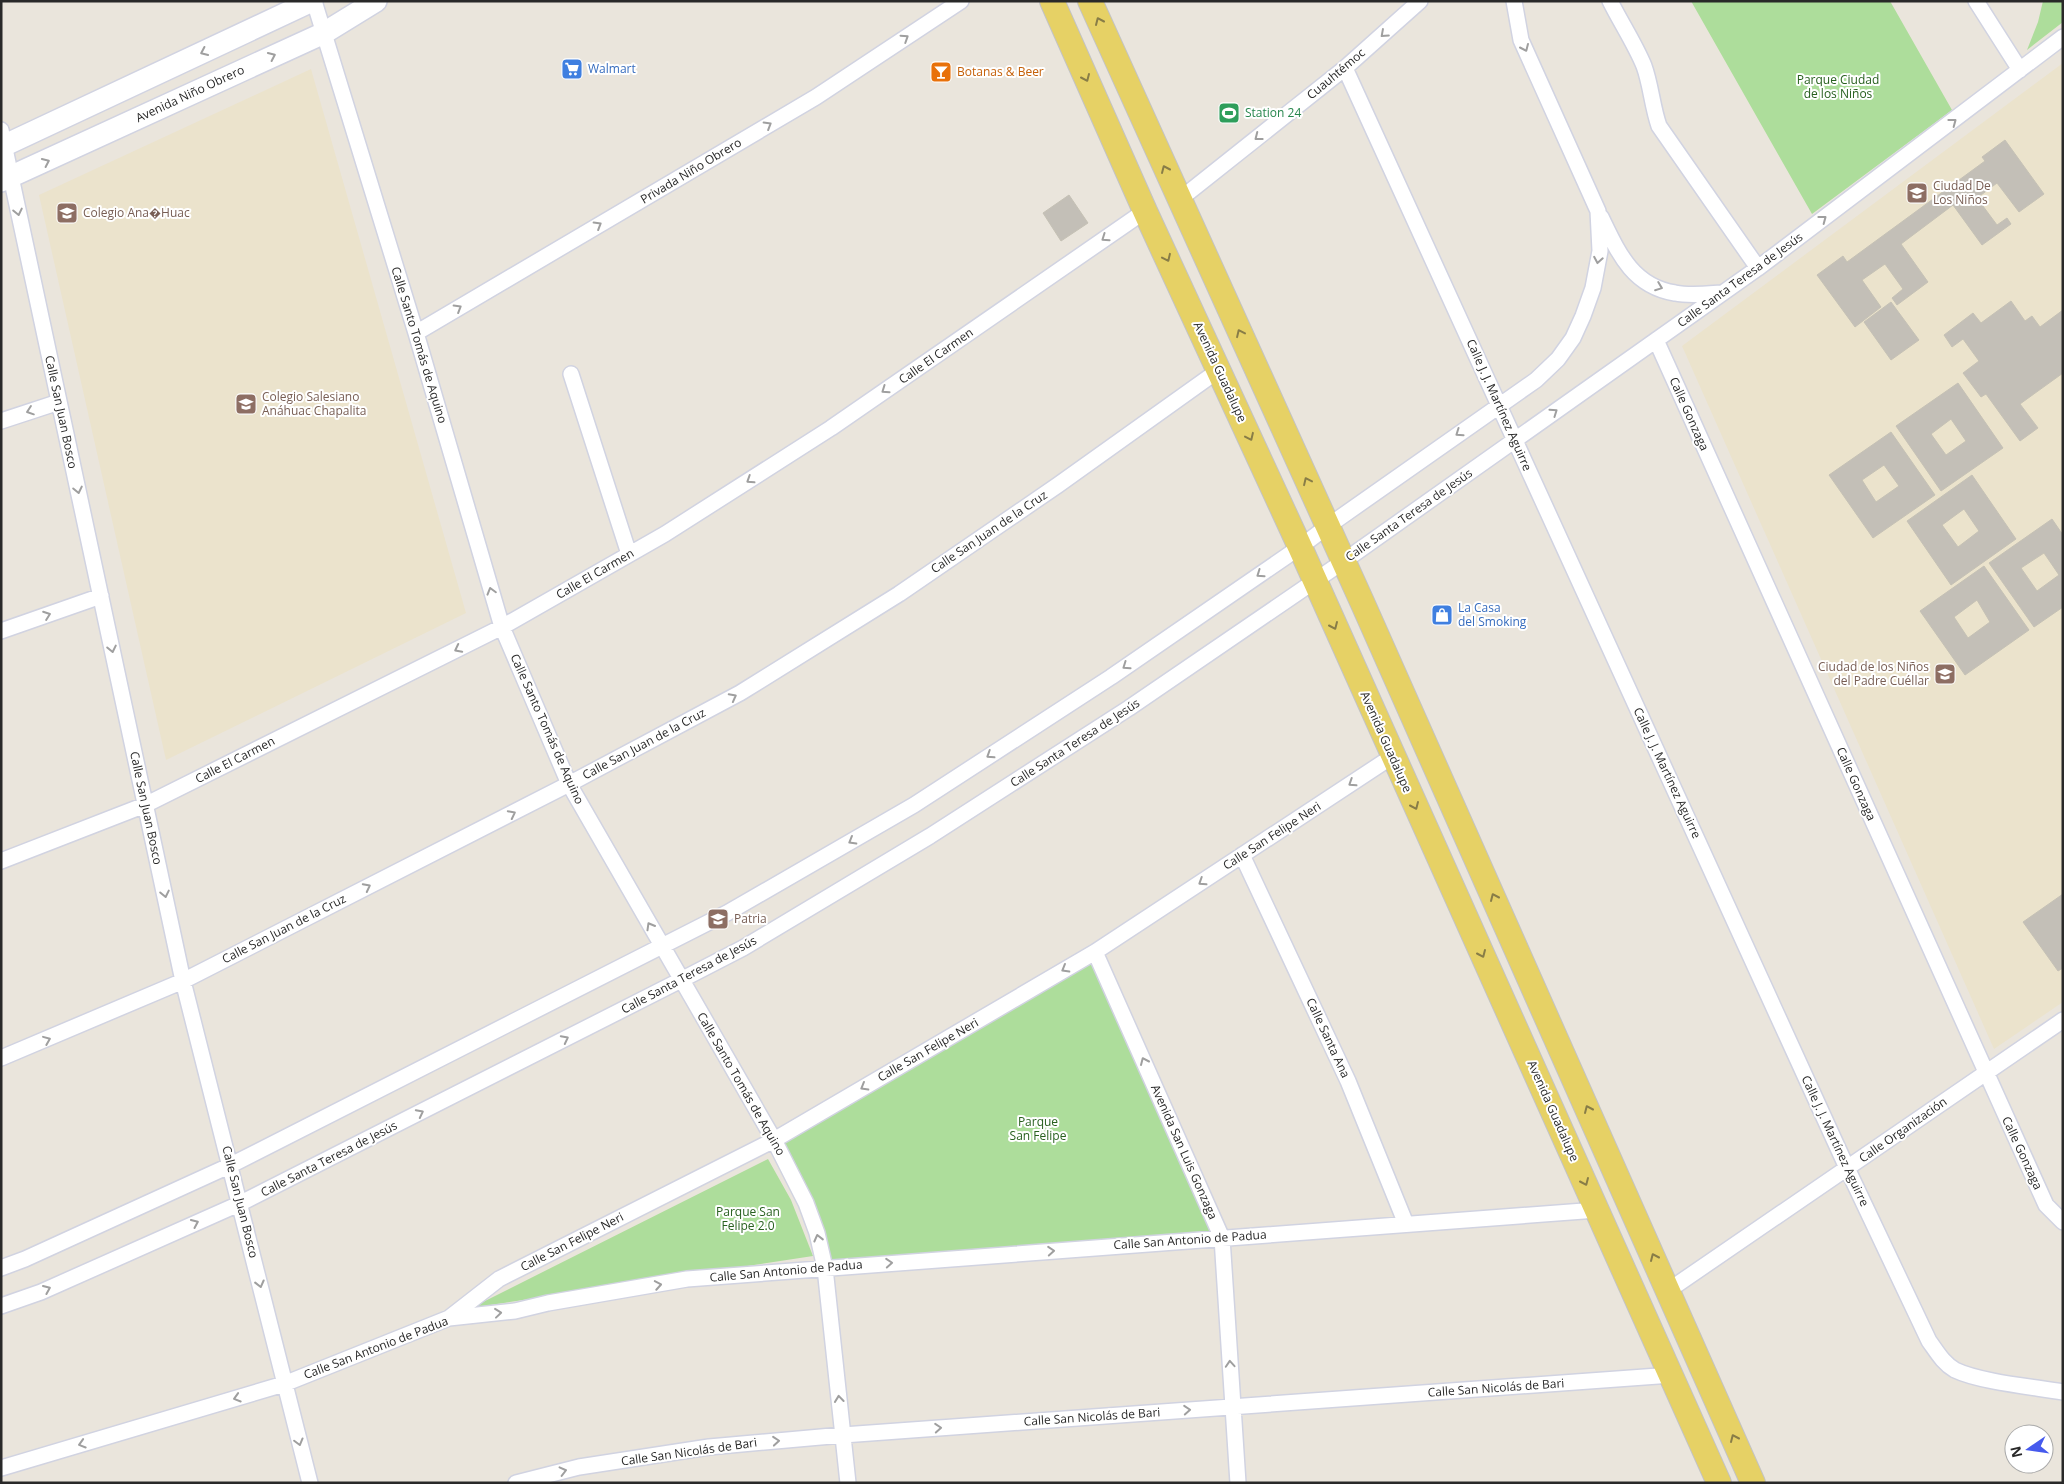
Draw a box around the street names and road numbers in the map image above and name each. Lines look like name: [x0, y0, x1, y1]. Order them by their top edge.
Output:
street label: Cuauhtémoc: [1303, 44, 1369, 103]
street label: Avenida Niño Obrero: [133, 61, 247, 126]
street label: Privada Niño Obrero: [637, 134, 744, 208]
street label: Calle Santa Teresa de Jesús: [1674, 228, 1806, 331]
street label: Calle Santo Tomás de Aquino: [388, 264, 451, 425]
street label: Avenida Guadalupe: [1190, 319, 1251, 425]
street label: Calle El Carmen: [895, 324, 976, 388]
street label: Calle J. J. Martínez Aguirre: [1463, 336, 1536, 474]
street label: Calle San Juan Bosco: [41, 354, 82, 470]
street label: Calle Gonzaga: [1666, 374, 1713, 453]
street label: Calle Santa Teresa de Jesús: [1342, 464, 1476, 565]
street label: Calle San Juan de la Cruz: [927, 486, 1051, 577]
street label: Calle El Carmen: [553, 544, 637, 603]
street label: Calle Santo Tomás de Aquino: [507, 651, 588, 807]
street label: Avenida Guadalupe: [1357, 689, 1417, 795]
street label: Calle Santa Teresa de Jesús: [1007, 694, 1143, 791]
street label: Calle San Juan de la Cruz: [579, 704, 709, 783]
street label: Calle J. J. Martínez Aguirre: [1630, 705, 1705, 841]
street label: Calle El Carmen: [192, 732, 278, 787]
street label: Calle Gonzaga: [1833, 744, 1880, 823]
street label: Calle San Juan Bosco: [126, 750, 167, 866]
street label: Calle San Felipe Neri: [1219, 797, 1324, 874]
street label: Calle San Juan de la Cruz: [219, 890, 349, 967]
street label: Calle Santa Teresa de Jesús: [618, 931, 760, 1018]
street label: Calle Santa Ana: [1302, 995, 1354, 1081]
street label: Calle Santo Tomás de Aquino: [693, 1009, 790, 1159]
street label: Calle San Felipe Neri: [874, 1014, 981, 1085]
street label: Avenida Guadalupe: [1524, 1058, 1584, 1164]
street label: Calle J. J. Martínez Aguirre: [1798, 1073, 1873, 1209]
street label: Avenida San Luis Gonzaga: [1147, 1082, 1222, 1222]
street label: Calle Organización: [1855, 1093, 1950, 1166]
street label: Calle Gonzaga: [1998, 1113, 2047, 1192]
street label: Calle Santa Teresa de Jesús: [258, 1117, 400, 1200]
street label: Calle San Juan Bosco: [218, 1144, 263, 1260]
street label: Calle San Felipe Neri: [517, 1208, 626, 1275]
street label: Calle San Antonio de Padua: [1113, 1226, 1267, 1253]
street label: Calle San Antonio de Padua: [709, 1255, 863, 1286]
street label: Calle San Antonio de Padua: [301, 1312, 451, 1383]
street label: Calle San Nicolás de Bari: [1427, 1374, 1565, 1401]
street label: Calle San Nicolás de Bari: [1023, 1403, 1161, 1430]
street label: Calle San Nicolás de Bari: [620, 1434, 758, 1469]

